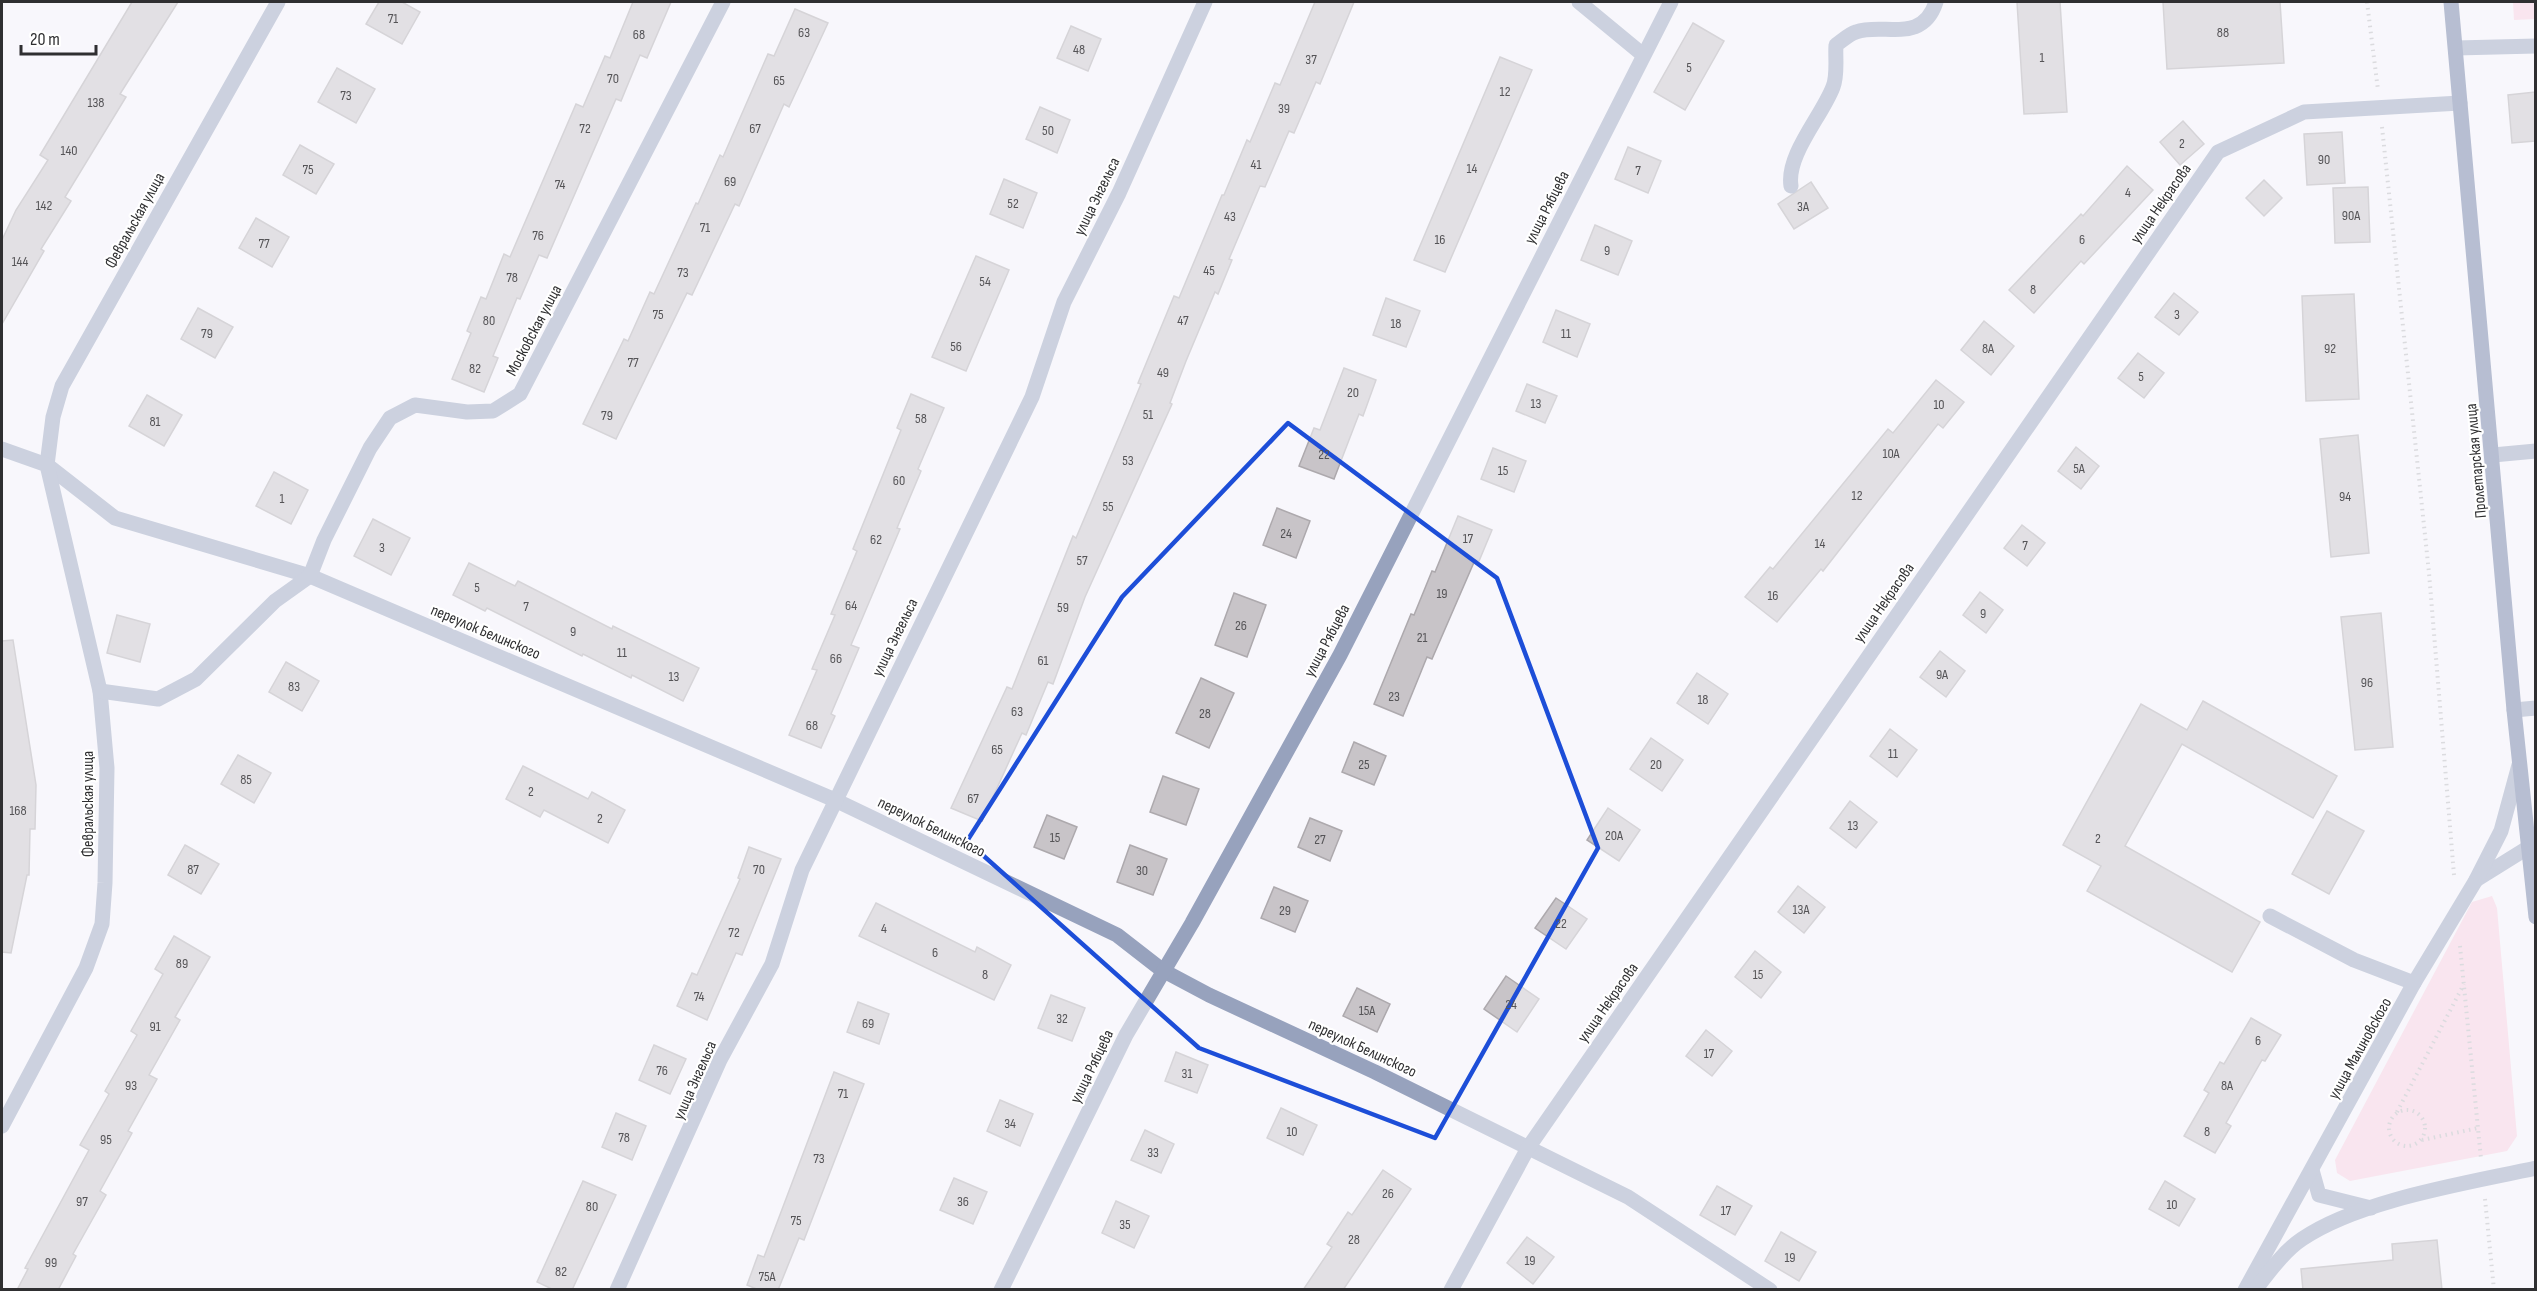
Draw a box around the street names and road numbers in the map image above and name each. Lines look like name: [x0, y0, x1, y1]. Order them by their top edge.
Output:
street label: улица Энгельса: [1070, 155, 1124, 239]
street label: улица Некрасова: [2127, 160, 2196, 247]
street label: улица Рябцева: [1521, 168, 1574, 247]
street label: Февральская улица: [101, 170, 169, 272]
street label: Московская улица: [502, 282, 566, 379]
street label: Пролетарская улица: [2462, 403, 2491, 519]
street label: улица Некрасова: [1850, 559, 1919, 646]
street label: улица Энгельса: [868, 596, 922, 680]
street label: переулок Белинского: [428, 601, 543, 664]
street label: улица Рябцева: [1300, 601, 1354, 680]
street label: Февральская улица: [79, 751, 98, 857]
street label: переулок Белинского: [875, 793, 988, 862]
street label: улица Некрасова: [1574, 959, 1643, 1046]
street label: улица Малиновского: [2325, 995, 2396, 1103]
street label: переулок Белинского: [1305, 1015, 1419, 1082]
street label: улица Рябцева: [1066, 1027, 1118, 1107]
street label: улица Энгельса: [670, 1038, 721, 1123]

